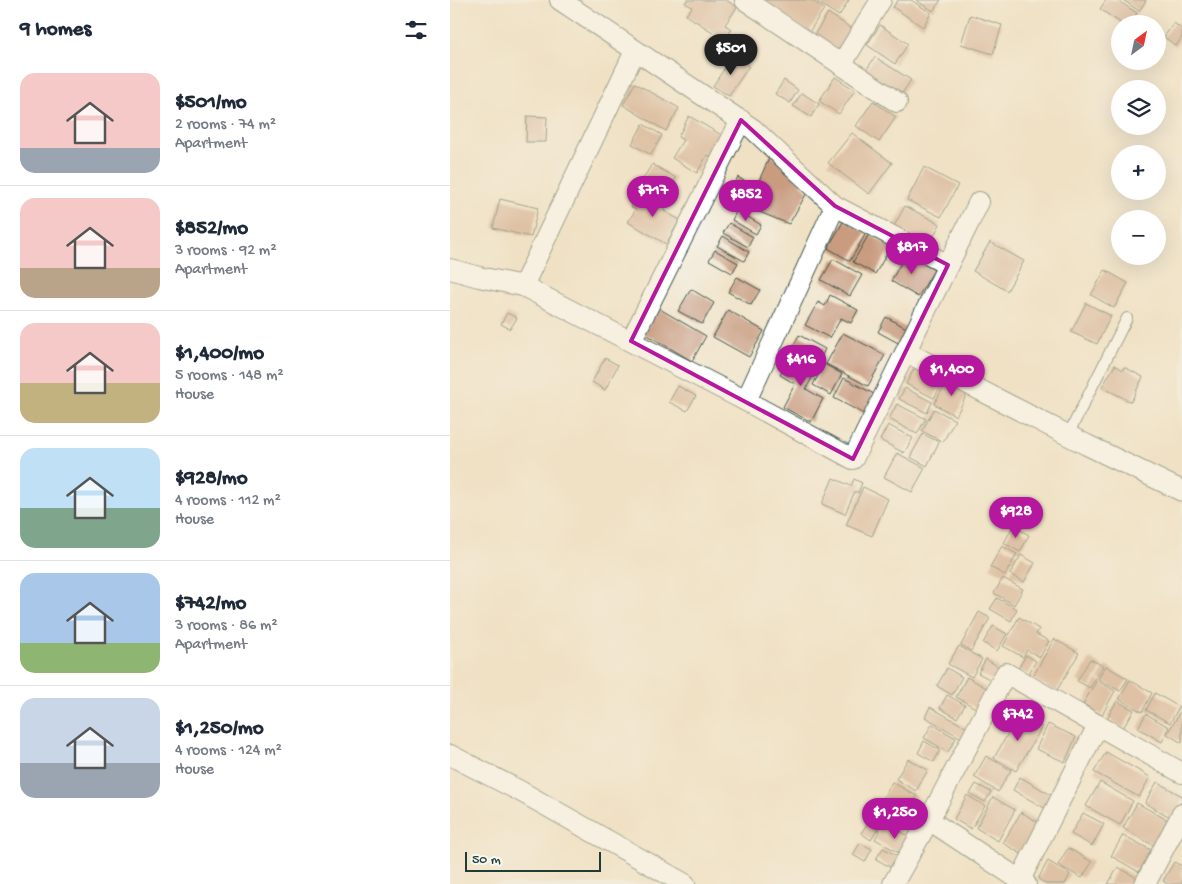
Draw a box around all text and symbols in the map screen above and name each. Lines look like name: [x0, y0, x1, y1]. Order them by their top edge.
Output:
north arrow: [1111, 15, 1166, 70]
map controls: [1111, 15, 1166, 265]
icon: filters: [402, 16, 430, 44]
text: 9 homes: [20, 18, 91, 43]
pin: $501: [701, 34, 761, 76]
text: $501: [715, 40, 747, 59]
button: layers: [1111, 80, 1166, 135]
text: $501/mo: [175, 91, 247, 116]
icon: home: [60, 93, 120, 153]
text: 2 rooms · 74 m²: [175, 116, 276, 135]
text: Apartment: [175, 135, 247, 154]
button: +: [1111, 145, 1166, 200]
pin: $717: [623, 176, 683, 218]
pin: $852: [716, 180, 776, 222]
text: $717: [638, 182, 668, 201]
text: $852: [730, 186, 762, 205]
button: −: [1111, 210, 1166, 265]
text: $852/mo: [175, 217, 248, 242]
icon: home: [60, 218, 120, 278]
pin: $817: [882, 232, 942, 275]
text: $817: [897, 239, 927, 258]
text: 3 rooms · 92 m²: [175, 242, 277, 261]
text: Apartment: [175, 261, 247, 280]
text: $1,400/mo: [175, 342, 264, 367]
icon: home: [60, 343, 120, 403]
pin: $416: [771, 344, 831, 387]
text: $416: [786, 351, 816, 370]
pin: $1,400: [911, 354, 993, 397]
text: $1,400: [930, 361, 974, 380]
text: 5 rooms · 148 m²: [175, 367, 284, 386]
text: House: [175, 386, 214, 405]
text: $928/mo: [175, 467, 248, 492]
icon: home: [60, 468, 120, 528]
text: 4 rooms · 112 m²: [175, 492, 281, 511]
pin: $928: [986, 496, 1046, 539]
text: $928: [1000, 503, 1032, 522]
text: House: [175, 511, 214, 530]
text: $742/mo: [175, 592, 246, 617]
icon: home: [60, 593, 120, 653]
text: 3 rooms · 86 m²: [175, 617, 278, 636]
text: Apartment: [175, 636, 247, 655]
pin: $742: [988, 700, 1048, 742]
text: $742: [1003, 706, 1033, 725]
text: $1,250/mo: [175, 717, 264, 742]
icon: home: [60, 718, 120, 778]
text: 4 rooms · 124 m²: [175, 742, 282, 761]
text: House: [175, 761, 214, 780]
pin: $1,250: [854, 798, 936, 840]
text: $1,250: [873, 804, 917, 823]
scale bar: [465, 849, 601, 872]
text: 50 m: [472, 852, 501, 869]

